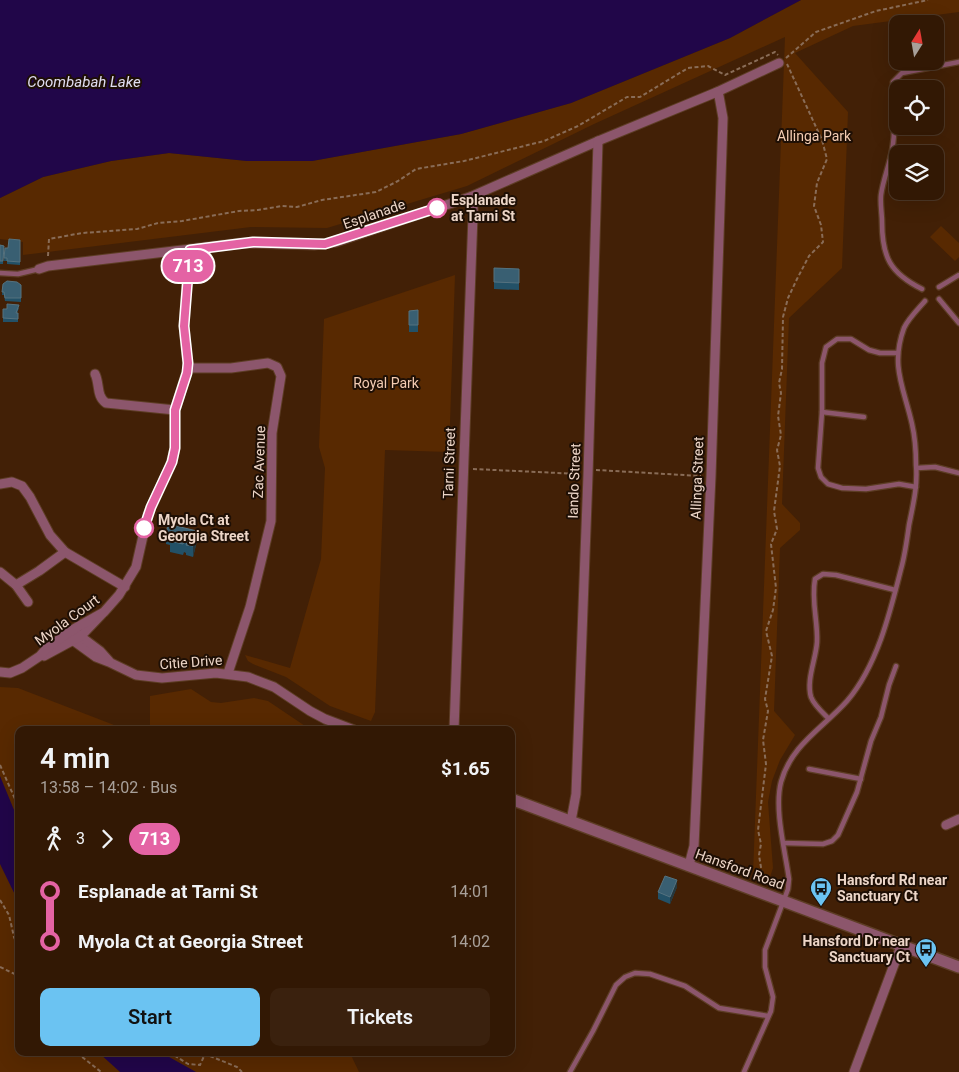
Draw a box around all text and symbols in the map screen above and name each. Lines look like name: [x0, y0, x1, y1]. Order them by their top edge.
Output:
north arrow: [889, 15, 944, 70]
map controls: [889, 15, 944, 200]
water label: Coombabah Lake: [27, 73, 141, 91]
button: locate: [889, 80, 944, 135]
park label: Allinga Park: [777, 128, 852, 144]
button: layers: [889, 145, 944, 200]
place label: Esplanade at Tarni St: [451, 192, 516, 224]
street label: Esplanade: [341, 196, 407, 232]
marker: Esplanade at Tarni St: [427, 198, 447, 218]
line badge: 713: [159, 250, 217, 282]
text: 713: [173, 255, 203, 276]
park label: Royal Park: [353, 375, 420, 391]
street label: Zac Avenue: [250, 425, 268, 499]
street label: Tarni Street: [440, 427, 458, 499]
street label: Allinga Street: [688, 436, 706, 520]
street label: Iando Street: [565, 443, 583, 519]
place label: Myola Ct at Georgia Street: [158, 512, 249, 544]
marker: Myola Ct at Georgia Street: [134, 518, 154, 538]
street label: Myola Court: [32, 591, 103, 649]
street label: Citie Drive: [159, 652, 223, 672]
text: 4 min: [40, 742, 110, 775]
text: $1.65: [441, 757, 490, 780]
text: 13:58 – 14:02 · Bus: [40, 778, 177, 797]
icon: walk: [40, 825, 68, 853]
icon: forward: [93, 825, 121, 853]
text: 713: [139, 828, 170, 849]
text: 3: [76, 829, 85, 848]
street label: Hansford Road: [693, 845, 787, 893]
place label: Hansford Rd near Sanctuary Ct: [837, 872, 947, 904]
bus stop icon: Hansford Rd near Sanctuary Ct: [809, 876, 833, 907]
text: Esplanade at Tarni St: [78, 880, 258, 903]
text: 14:01: [450, 882, 490, 901]
text: Myola Ct at Georgia Street: [78, 930, 303, 953]
text: 14:02: [450, 932, 490, 951]
place label: Hansford Dr near Sanctuary Ct: [803, 933, 910, 965]
bus stop icon: Hansford Dr near Sanctuary Ct: [914, 937, 938, 968]
button: Start: [40, 988, 260, 1046]
button: Tickets: [270, 988, 490, 1046]

